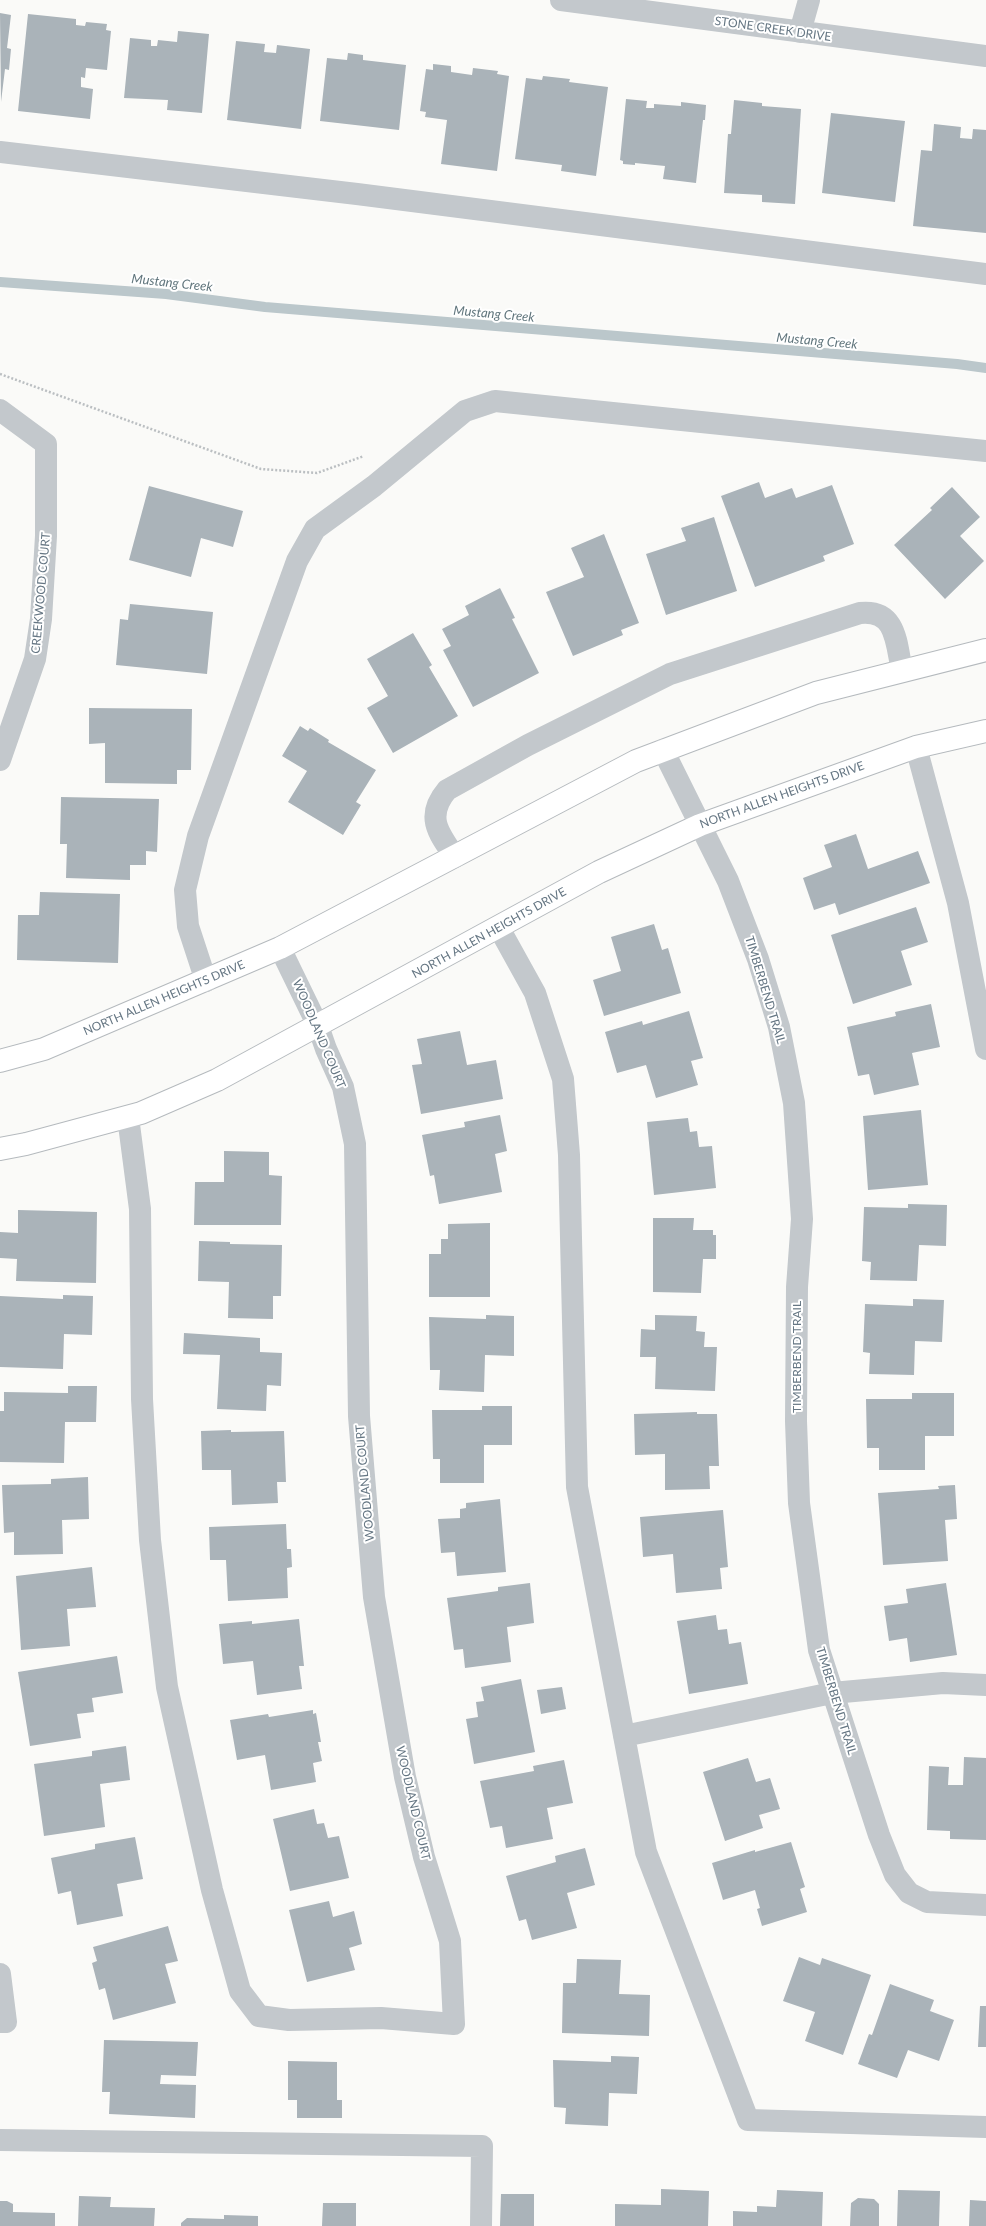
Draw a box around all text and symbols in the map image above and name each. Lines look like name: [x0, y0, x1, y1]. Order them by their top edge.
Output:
street label: STONE CREEK DRIVE: [714, 14, 832, 44]
water label: Mustang Creek: [131, 271, 213, 295]
water label: Mustang Creek: [453, 303, 535, 325]
water label: Mustang Creek: [776, 330, 858, 352]
street label: CREEKWOOD COURT: [29, 532, 53, 654]
street label: NORTH ALLEN HEIGHTS DRIVE: [698, 758, 866, 832]
street label: NORTH ALLEN HEIGHTS DRIVE: [409, 885, 569, 981]
street label: TIMBERBEND TRAIL: [742, 934, 788, 1046]
street label: NORTH ALLEN HEIGHTS DRIVE: [81, 957, 247, 1039]
street label: WOODLAND COURT: [290, 977, 348, 1091]
street label: TIMBERBEND TRAIL: [790, 1301, 804, 1413]
street label: WOODLAND COURT: [353, 1424, 377, 1542]
street label: TIMBERBEND TRAIL: [813, 1645, 859, 1757]
street label: WOODLAND COURT: [393, 1744, 433, 1862]

